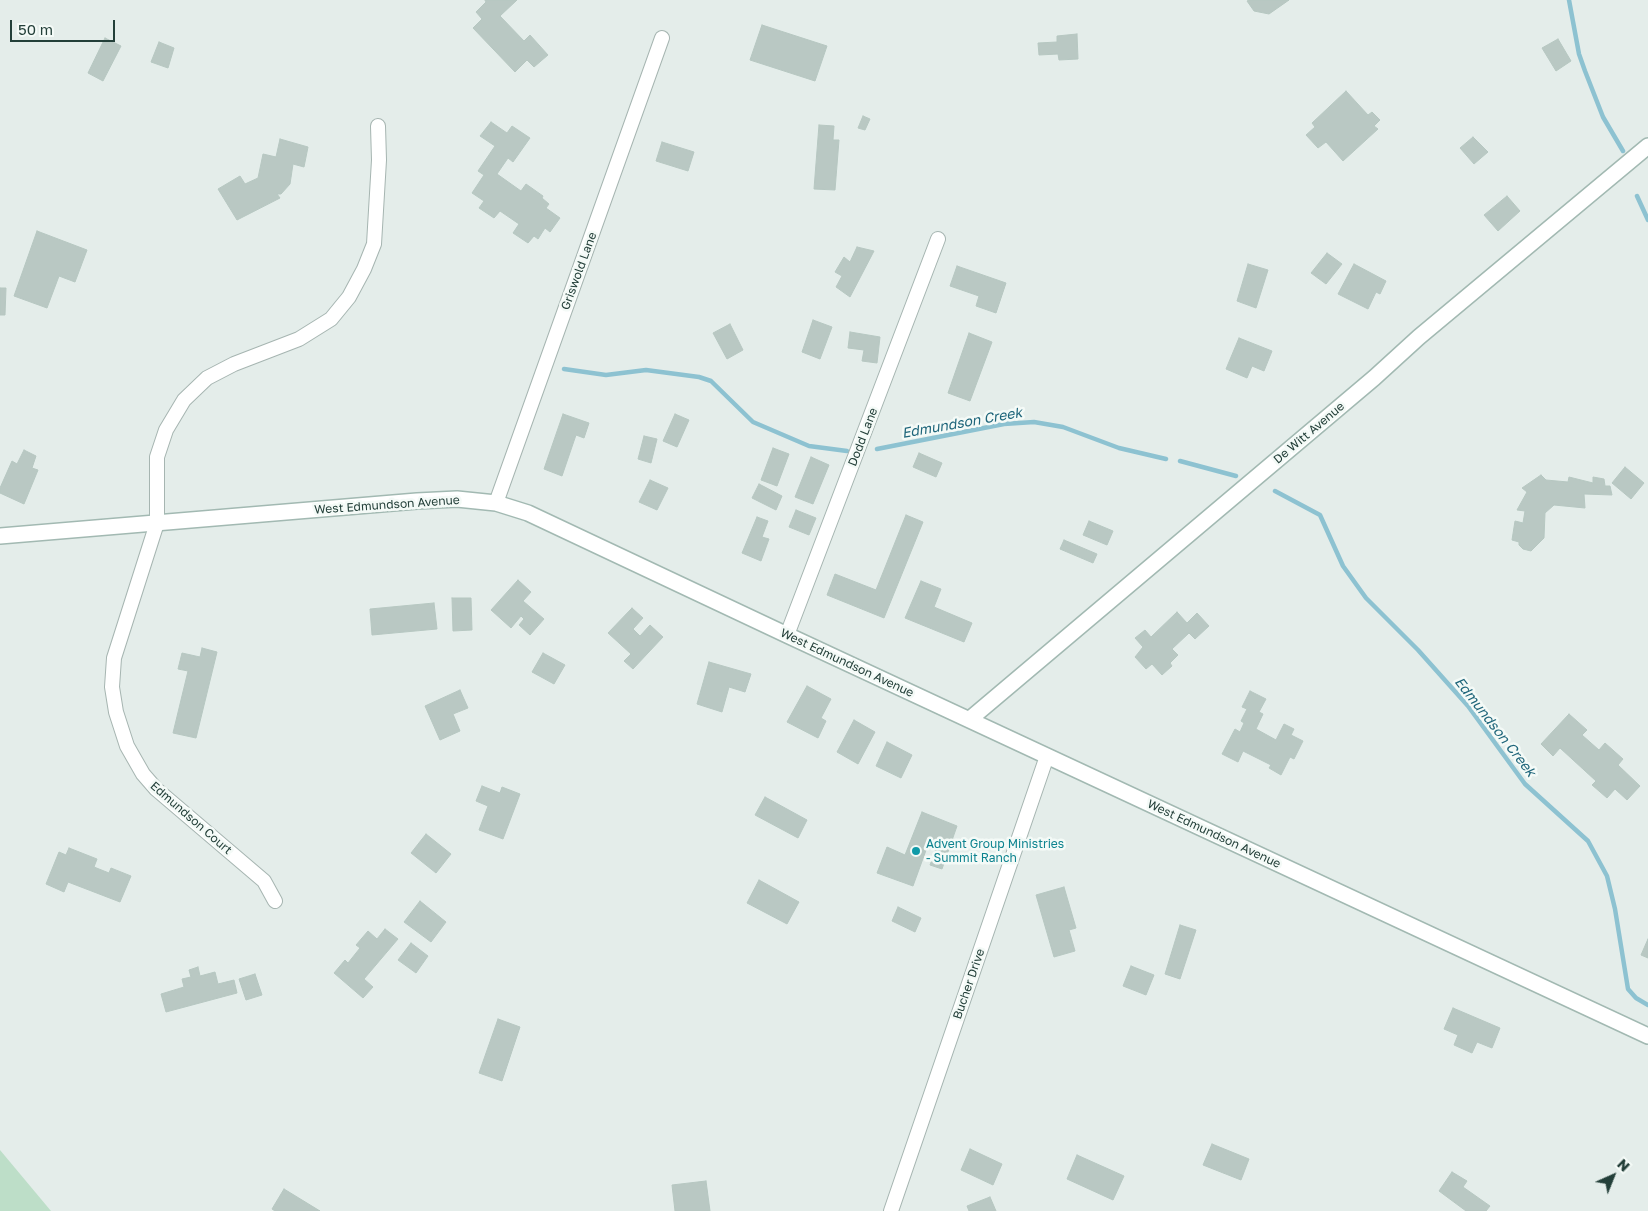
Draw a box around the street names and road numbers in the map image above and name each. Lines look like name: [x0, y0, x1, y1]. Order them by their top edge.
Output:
street label: Griswold Lane: [558, 230, 600, 312]
street label: De Witt Avenue: [1271, 399, 1347, 467]
street label: Dodd Lane: [845, 406, 881, 468]
street label: West Edmundson Avenue: [314, 493, 460, 517]
street label: West Edmundson Avenue: [778, 626, 916, 700]
street label: Edmundson Court: [147, 779, 235, 857]
street label: West Edmundson Avenue: [1145, 797, 1283, 871]
street label: Bucher Drive: [950, 947, 988, 1021]

